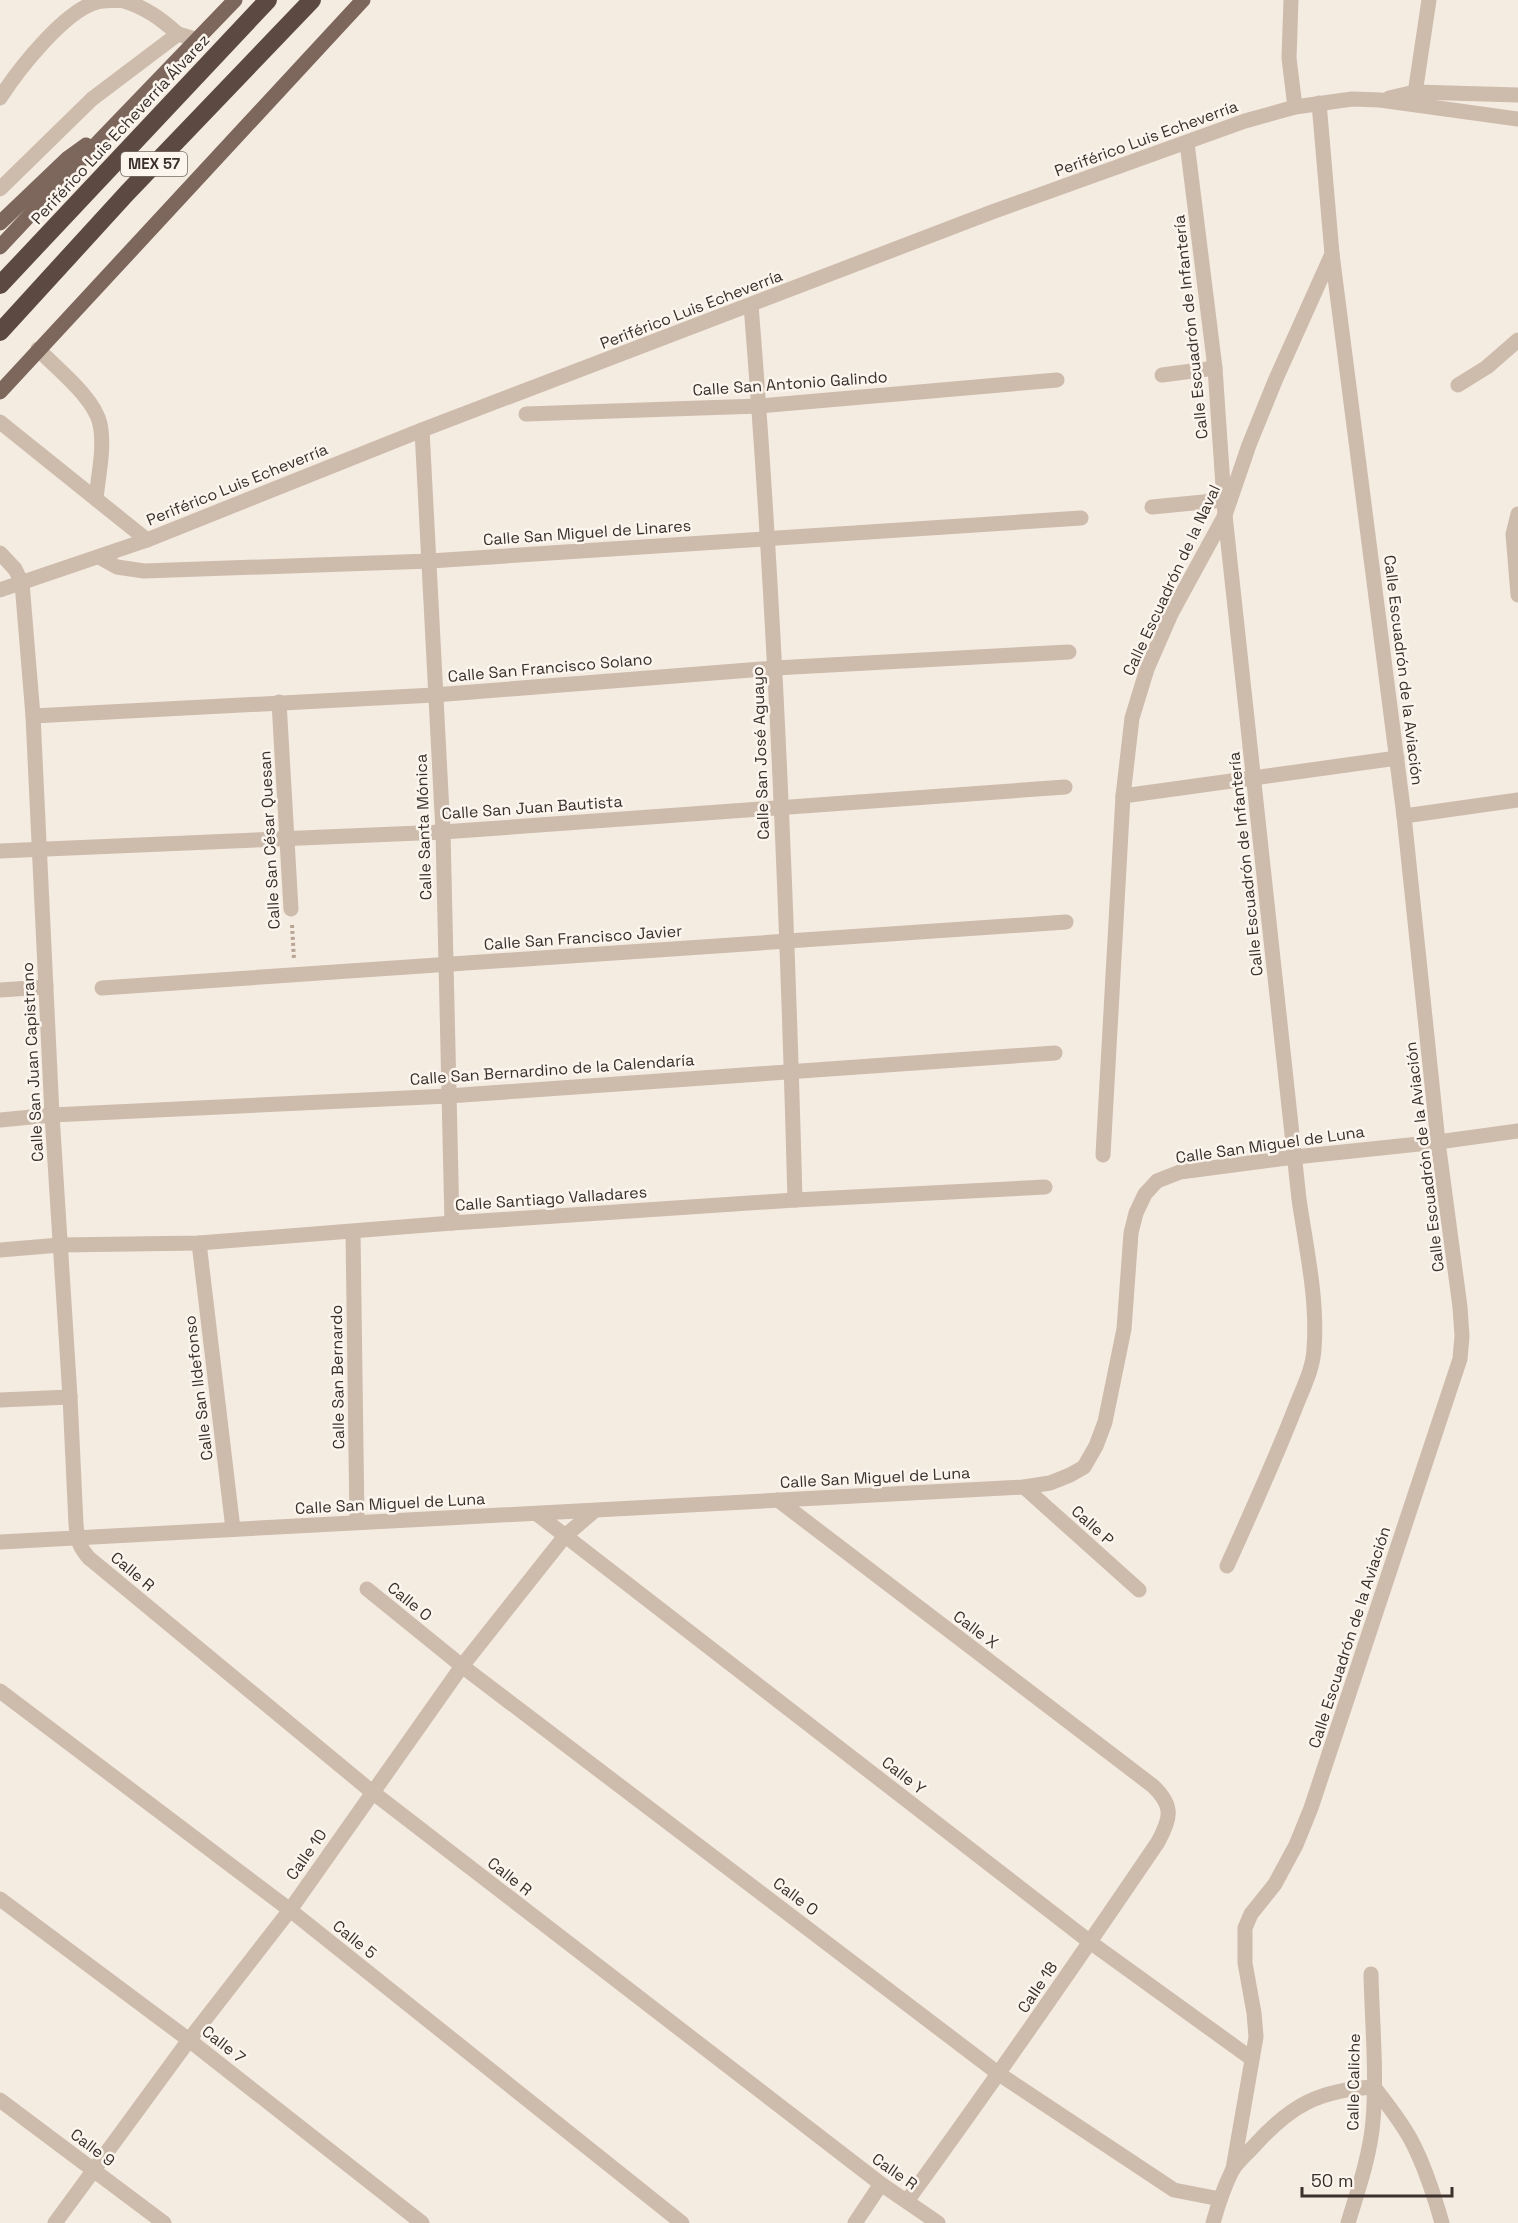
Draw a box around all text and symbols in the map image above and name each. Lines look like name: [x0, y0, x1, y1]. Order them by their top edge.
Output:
street label: Periférico Luis Echeverría Álvarez: [27, 30, 214, 229]
street label: Periférico Luis Echeverría: [1051, 95, 1241, 181]
road number: MEX 57: [121, 152, 187, 176]
street label: Calle Escuadrón de Infantería: [1168, 214, 1213, 440]
street label: Periférico Luis Echeverría: [597, 265, 785, 354]
street label: Calle San Antonio Galindo: [692, 366, 888, 401]
street label: Periférico Luis Echeverría: [143, 438, 331, 531]
street label: Calle Escuadrón de la Naval: [1118, 481, 1225, 679]
street label: Calle San Miguel de Linares: [482, 515, 692, 550]
street label: Calle Escuadrón de la Aviación: [1379, 554, 1428, 786]
street label: Calle San Francisco Solano: [447, 648, 653, 687]
street label: Calle San José Aguayo: [747, 666, 774, 840]
street label: Calle San César Quesan: [254, 750, 285, 930]
street label: Calle Escuadrón de Infantería: [1223, 751, 1268, 977]
street label: Calle Santa Mónica: [410, 753, 437, 900]
street label: Calle San Juan Bautista: [441, 791, 623, 824]
street label: Calle San Francisco Javier: [483, 920, 683, 955]
street label: Calle San Juan Capistrano: [17, 962, 48, 1162]
street label: Calle Escuadrón de la Aviación: [1400, 1041, 1449, 1273]
street label: Calle San Bernardino de la Calendaría: [409, 1049, 695, 1090]
street label: Calle San Miguel de Luna: [1174, 1121, 1366, 1168]
street label: Calle Santiago Valladares: [454, 1181, 648, 1216]
street label: Calle San Bernardo: [326, 1304, 349, 1450]
street label: Calle San Ildefonso: [179, 1314, 218, 1462]
street label: Calle San Miguel de Luna: [779, 1462, 971, 1493]
street label: Calle San Miguel de Luna: [294, 1488, 486, 1519]
street label: Calle P: [1067, 1501, 1119, 1550]
street label: Calle Escuadrón de la Aviación: [1304, 1524, 1395, 1751]
street label: Calle R: [106, 1547, 159, 1596]
street label: Calle O: [383, 1577, 436, 1626]
street label: Calle X: [949, 1606, 1002, 1653]
street label: Calle Y: [877, 1752, 930, 1799]
street label: Calle 10: [281, 1825, 332, 1884]
street label: Calle R: [483, 1852, 536, 1900]
street label: Calle O: [769, 1872, 823, 1920]
street label: Calle 5: [328, 1915, 381, 1963]
street label: Calle 18: [1013, 1958, 1062, 2017]
street label: Calle 7: [198, 2021, 250, 2068]
street label: Calle Caliche: [1342, 2033, 1365, 2131]
street label: Calle 9: [66, 2124, 119, 2171]
street label: Calle R: [868, 2148, 922, 2195]
scale bar: [1302, 2160, 1452, 2198]
text: 50 m: [1311, 2169, 1353, 2192]

